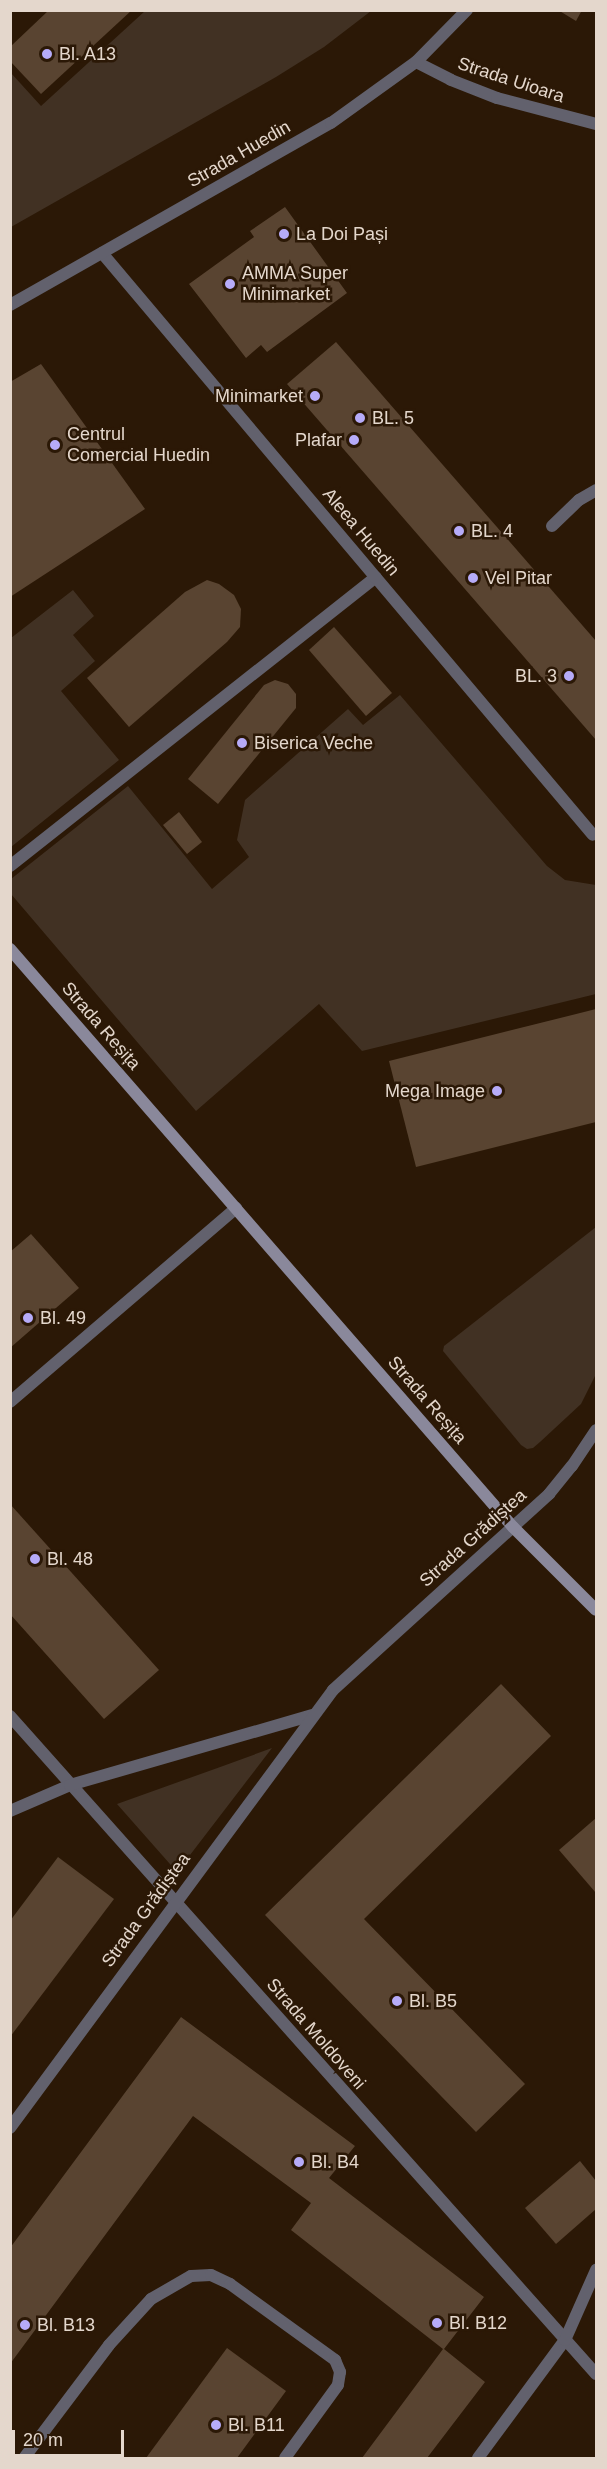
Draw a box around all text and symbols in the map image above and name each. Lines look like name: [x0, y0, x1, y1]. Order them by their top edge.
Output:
place label: Bl. A13: [59, 43, 117, 65]
marker: Bl. A13: [40, 47, 54, 61]
street label: Strada Uioara: [455, 53, 567, 107]
street label: Strada Huedin: [184, 116, 294, 192]
place label: La Doi Pași: [296, 223, 388, 245]
marker: La Doi Pași: [277, 227, 291, 241]
place label: AMMA Super Minimarket: [242, 263, 349, 306]
marker: AMMA Super Minimarket: [223, 277, 237, 291]
place label: Minimarket: [215, 385, 303, 407]
marker: Minimarket: [308, 389, 322, 403]
place label: BL. 5: [372, 407, 414, 429]
marker: BL. 5: [353, 411, 367, 425]
place label: Centrul Comercial Huedin: [67, 424, 210, 466]
place label: Plafar: [295, 429, 342, 451]
marker: Plafar: [347, 433, 361, 447]
marker: Centrul Comercial Huedin: [48, 438, 62, 452]
street label: Aleea Huedin: [318, 484, 404, 580]
place label: BL. 4: [471, 520, 513, 542]
marker: BL. 4: [452, 524, 466, 538]
place label: Vel Pitar: [485, 567, 552, 589]
marker: Vel Pitar: [466, 571, 480, 585]
place label: BL. 3: [515, 665, 557, 687]
marker: BL. 3: [562, 669, 576, 683]
place label: Biserica Veche: [254, 732, 373, 754]
marker: Biserica Veche: [235, 736, 249, 750]
street label: Strada Reșița: [57, 978, 145, 1074]
place label: Mega Image: [385, 1080, 485, 1102]
marker: Mega Image: [490, 1084, 504, 1098]
place label: Bl. 49: [40, 1307, 86, 1329]
marker: Bl. 49: [21, 1311, 35, 1325]
street label: Strada Reșița: [383, 1352, 471, 1448]
street label: Strada Grădiștea: [415, 1484, 531, 1592]
place label: Bl. 48: [47, 1548, 93, 1570]
marker: Bl. 48: [28, 1552, 42, 1566]
street label: Strada Grădiștea: [97, 1849, 195, 1971]
street label: Strada Moldoveni: [262, 1974, 370, 2094]
place label: Bl. B5: [409, 1990, 457, 2012]
marker: Bl. B5: [390, 1994, 404, 2008]
place label: Bl. B4: [311, 2151, 359, 2173]
marker: Bl. B4: [292, 2155, 306, 2169]
place label: Bl. B12: [449, 2312, 507, 2334]
place label: Bl. B13: [37, 2314, 95, 2336]
marker: Bl. B12: [430, 2316, 444, 2330]
marker: Bl. B13: [18, 2318, 32, 2332]
place label: Bl. B11: [228, 2414, 285, 2436]
scale bar: [15, 2418, 128, 2456]
marker: Bl. B11: [209, 2418, 223, 2432]
text: 20 m: [23, 2430, 63, 2450]

